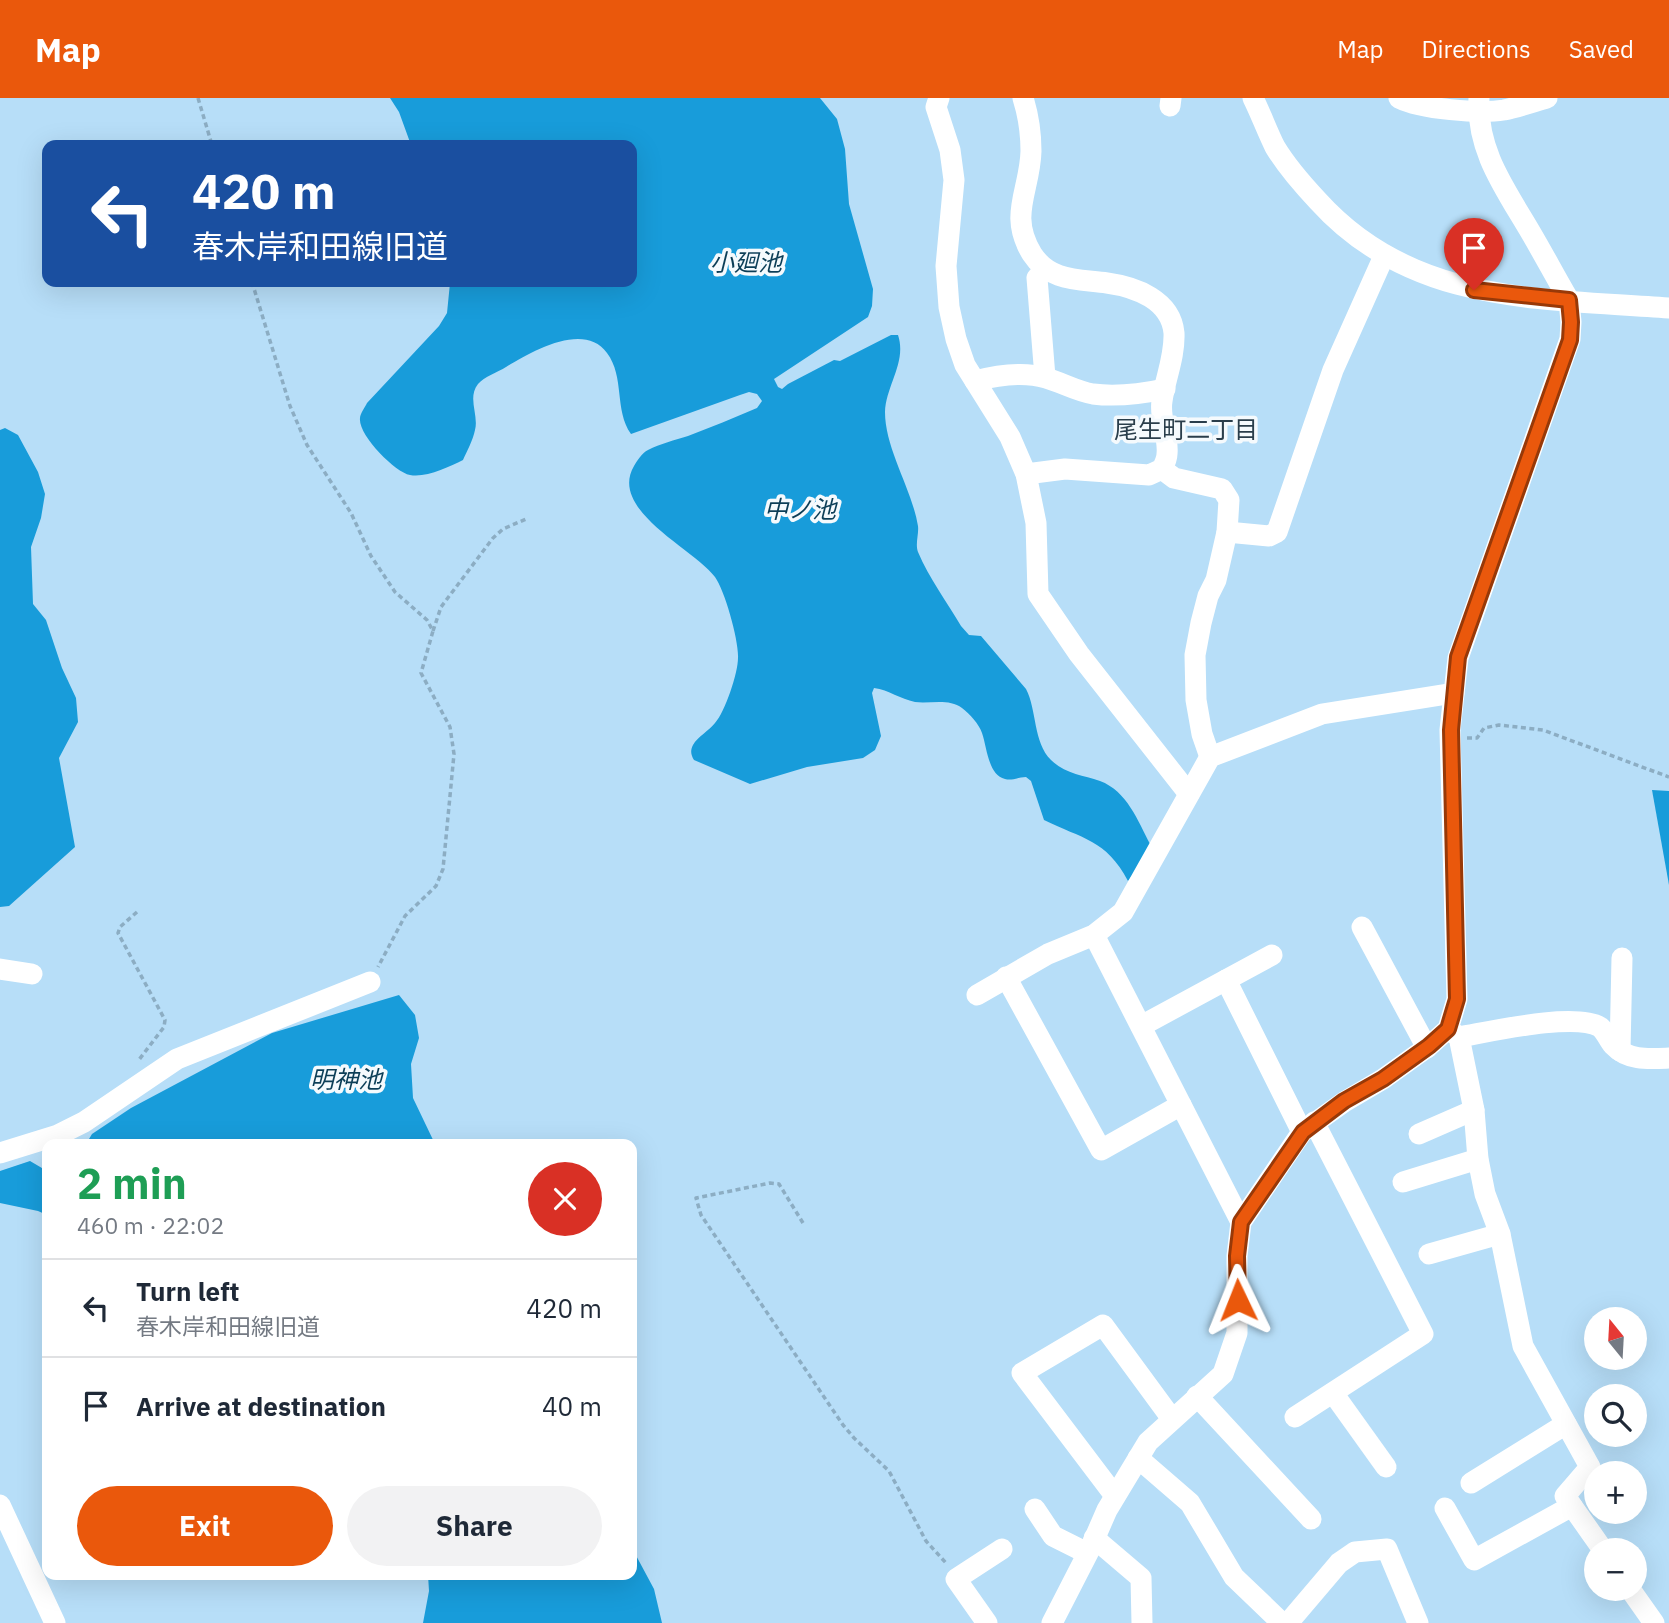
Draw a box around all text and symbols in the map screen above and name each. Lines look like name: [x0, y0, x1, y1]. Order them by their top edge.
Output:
text: Map: [35, 28, 101, 71]
text: Map: [1337, 33, 1383, 65]
text: Directions: [1421, 33, 1531, 65]
text: Saved: [1569, 33, 1634, 65]
text: 420 m: [192, 159, 336, 222]
icon: left: [77, 168, 168, 259]
pin: [1444, 218, 1504, 290]
text: 春木岸和田線旧道: [192, 225, 448, 267]
icon: arrive: [1455, 229, 1493, 267]
water label: 小廻池: [710, 246, 784, 278]
district label: 尾生町二丁目: [1114, 413, 1258, 445]
water label: 中ノ池: [764, 493, 838, 525]
water label: 明神池: [310, 1063, 384, 1095]
text: 2 min: [77, 1156, 187, 1211]
button: close: [528, 1162, 602, 1236]
text: 460 m · 22:02: [77, 1210, 224, 1240]
position arrow: [1201, 1263, 1275, 1337]
text: Turn left: [136, 1274, 239, 1308]
icon: left: [77, 1289, 115, 1327]
text: 420 m: [526, 1291, 602, 1325]
north arrow: [1584, 1307, 1647, 1370]
map controls: [1584, 1307, 1647, 1601]
text: 春木岸和田線旧道: [136, 1311, 320, 1341]
button: search: [1584, 1384, 1647, 1447]
icon: arrive: [77, 1387, 115, 1425]
text: Arrive at destination: [136, 1389, 386, 1423]
text: 40 m: [542, 1389, 602, 1423]
button: +: [1584, 1461, 1647, 1524]
button: Exit: [77, 1486, 333, 1566]
button: Share: [347, 1486, 602, 1566]
button: −: [1584, 1538, 1647, 1601]

